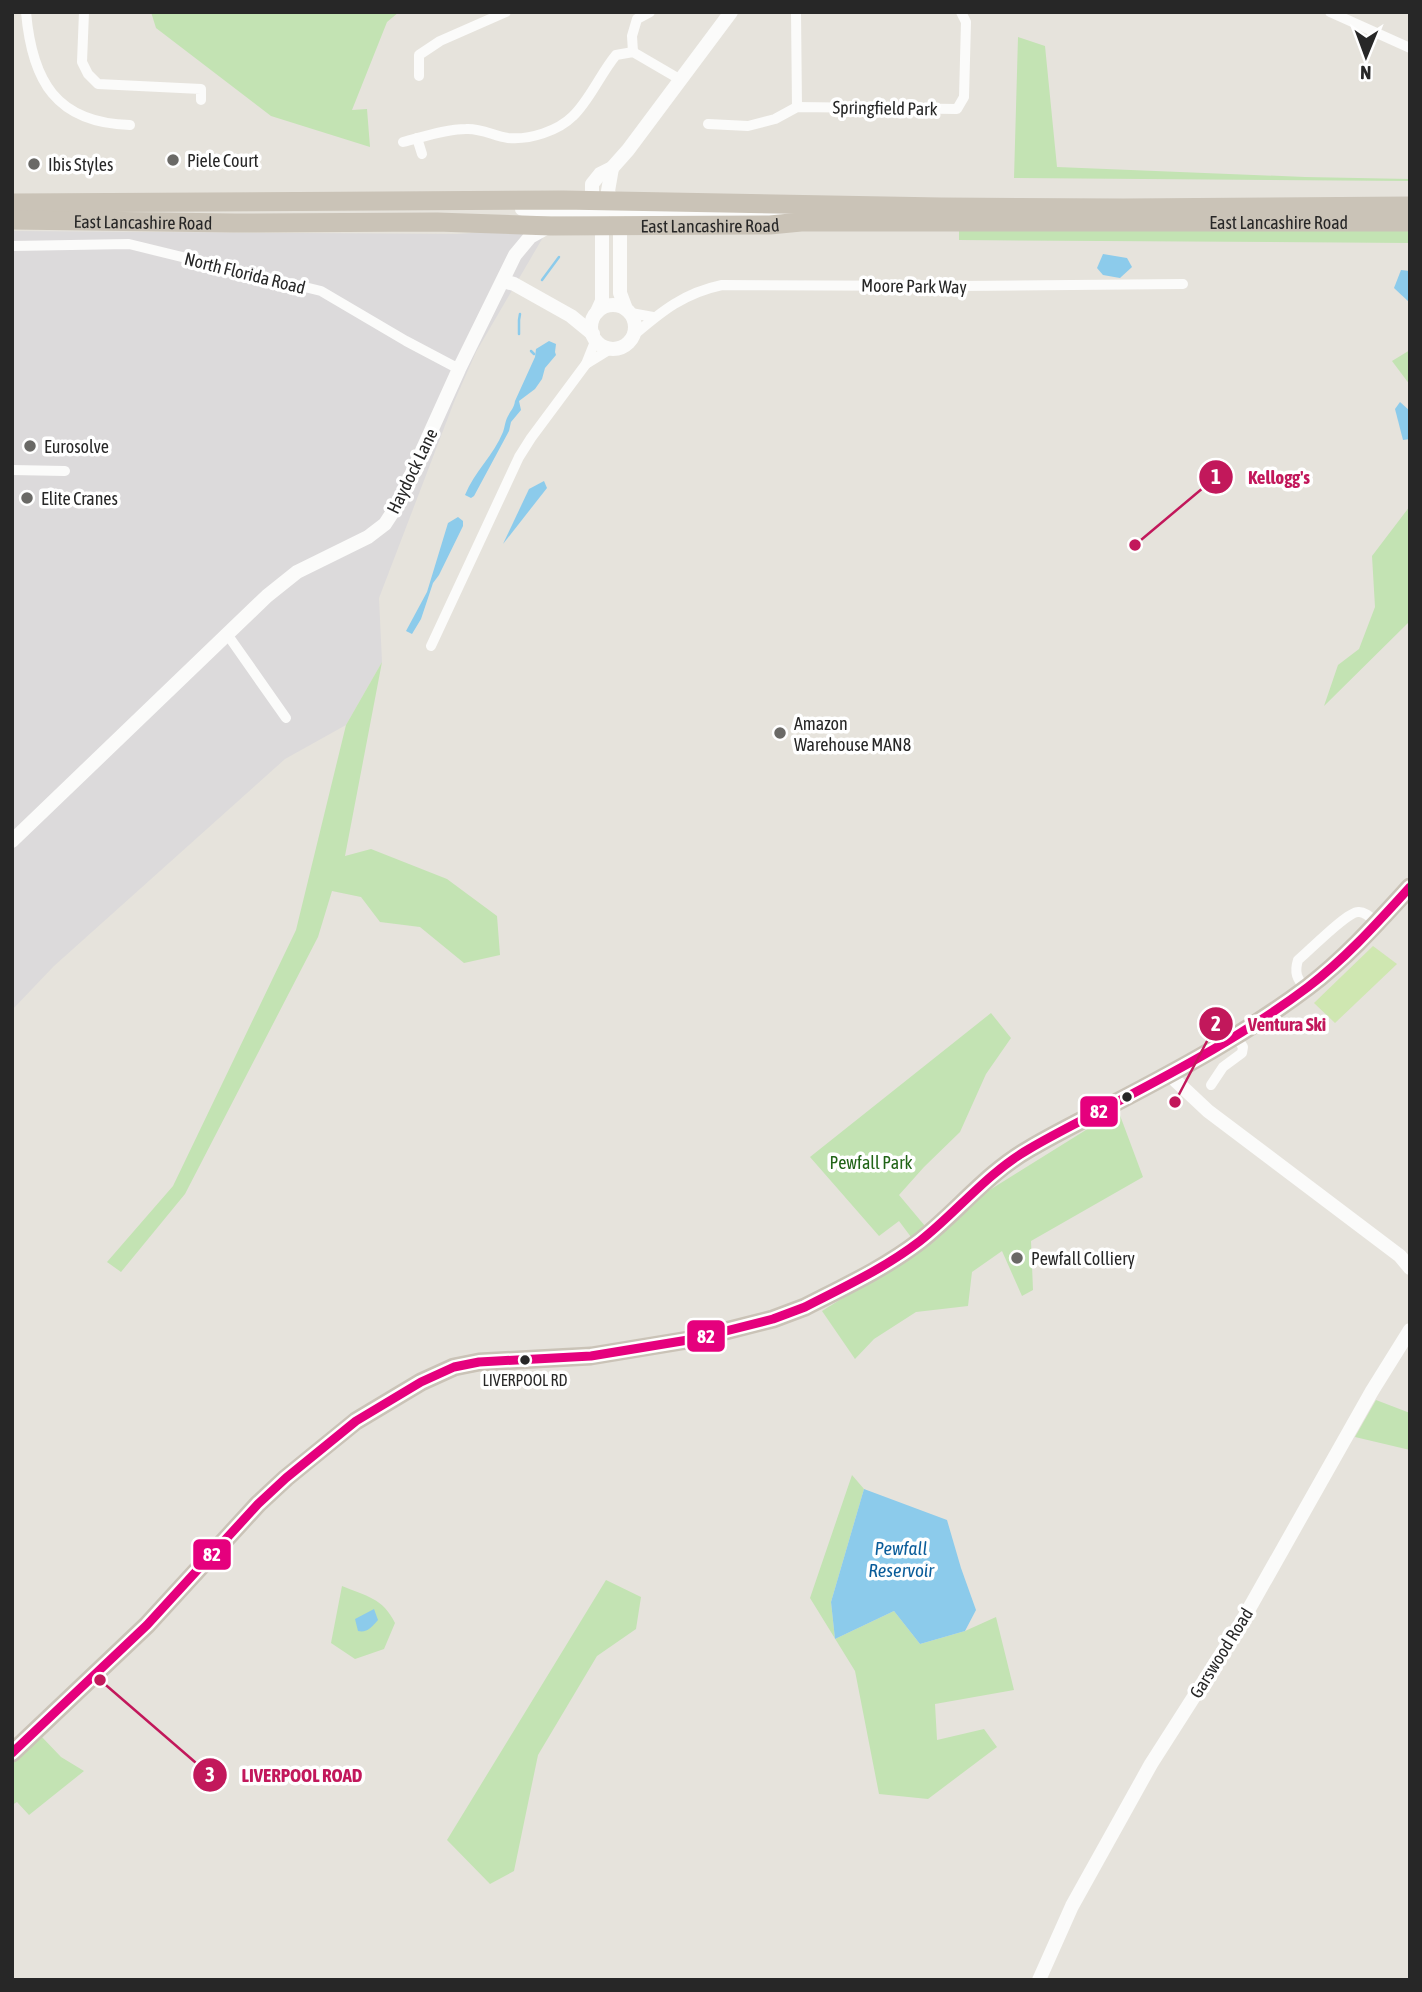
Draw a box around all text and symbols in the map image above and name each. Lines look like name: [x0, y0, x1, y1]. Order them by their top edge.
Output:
north arrow: [1331, 21, 1401, 91]
text: N: [1360, 62, 1372, 84]
street label: Springfield Park: [832, 97, 938, 119]
place label: Piele Court: [187, 150, 259, 171]
marker: Piele Court: [165, 152, 181, 168]
place label: Ibis Styles: [48, 154, 113, 175]
marker: Ibis Styles: [26, 156, 42, 172]
street label: East Lancashire Road: [73, 210, 213, 233]
street label: East Lancashire Road: [1209, 212, 1348, 233]
street label: East Lancashire Road: [640, 214, 780, 236]
street label: North Florida Road: [182, 248, 308, 298]
street label: Moore Park Way: [861, 275, 967, 297]
street label: Haydock Lane: [382, 425, 442, 517]
place label: Eurosolve: [44, 436, 109, 457]
marker: Eurosolve: [22, 438, 38, 454]
callout: Kellogg's: [1199, 457, 1324, 497]
text: 1: [1211, 464, 1221, 488]
text: Kellogg's: [1248, 466, 1310, 488]
place label: Elite Cranes: [41, 488, 118, 509]
marker: Elite Cranes: [19, 490, 35, 506]
place label: Amazon Warehouse MAN8: [794, 713, 911, 755]
marker: Amazon Warehouse MAN8: [772, 725, 788, 741]
callout: Ventura Ski: [1199, 1004, 1340, 1044]
text: 2: [1211, 1011, 1221, 1035]
text: Ventura Ski: [1247, 1013, 1326, 1035]
unlabelled marker: [1120, 1090, 1134, 1104]
line badge: 82: [1079, 1095, 1119, 1128]
text: 82: [1090, 1100, 1108, 1122]
park label: Pewfall Park: [830, 1152, 912, 1173]
place label: Pewfall Colliery: [1031, 1248, 1135, 1269]
marker: Pewfall Colliery: [1009, 1250, 1025, 1266]
line badge: 82: [686, 1319, 726, 1353]
text: 82: [697, 1325, 715, 1347]
marker: LIVERPOOL RD: [518, 1353, 532, 1367]
place label: LIVERPOOL RD: [483, 1371, 567, 1389]
water label: Pewfall Reservoir: [868, 1537, 935, 1581]
line badge: 82: [192, 1538, 232, 1571]
text: 82: [203, 1543, 221, 1565]
street label: Garswood Road: [1185, 1604, 1257, 1702]
callout: LIVERPOOL ROAD: [192, 1755, 376, 1795]
text: 3: [205, 1762, 215, 1786]
text: LIVERPOOL ROAD: [242, 1764, 363, 1786]

